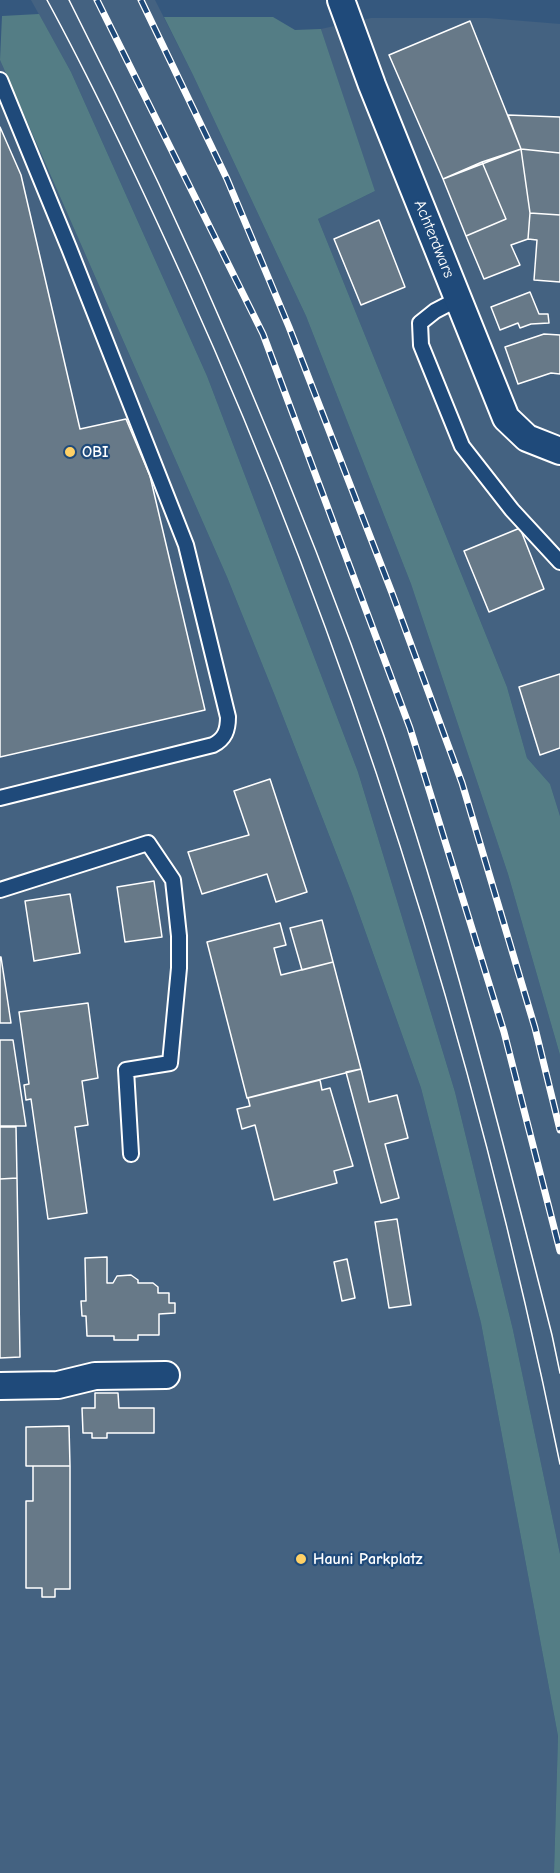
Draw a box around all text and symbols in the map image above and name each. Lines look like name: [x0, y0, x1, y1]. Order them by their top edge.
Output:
street label: Achterdwars: [410, 197, 458, 281]
place label: OBI: [82, 442, 108, 462]
marker: OBI: [63, 445, 77, 459]
place label: Hauni Parkplatz: [313, 1549, 423, 1569]
marker: Hauni Parkplatz: [294, 1552, 308, 1566]

